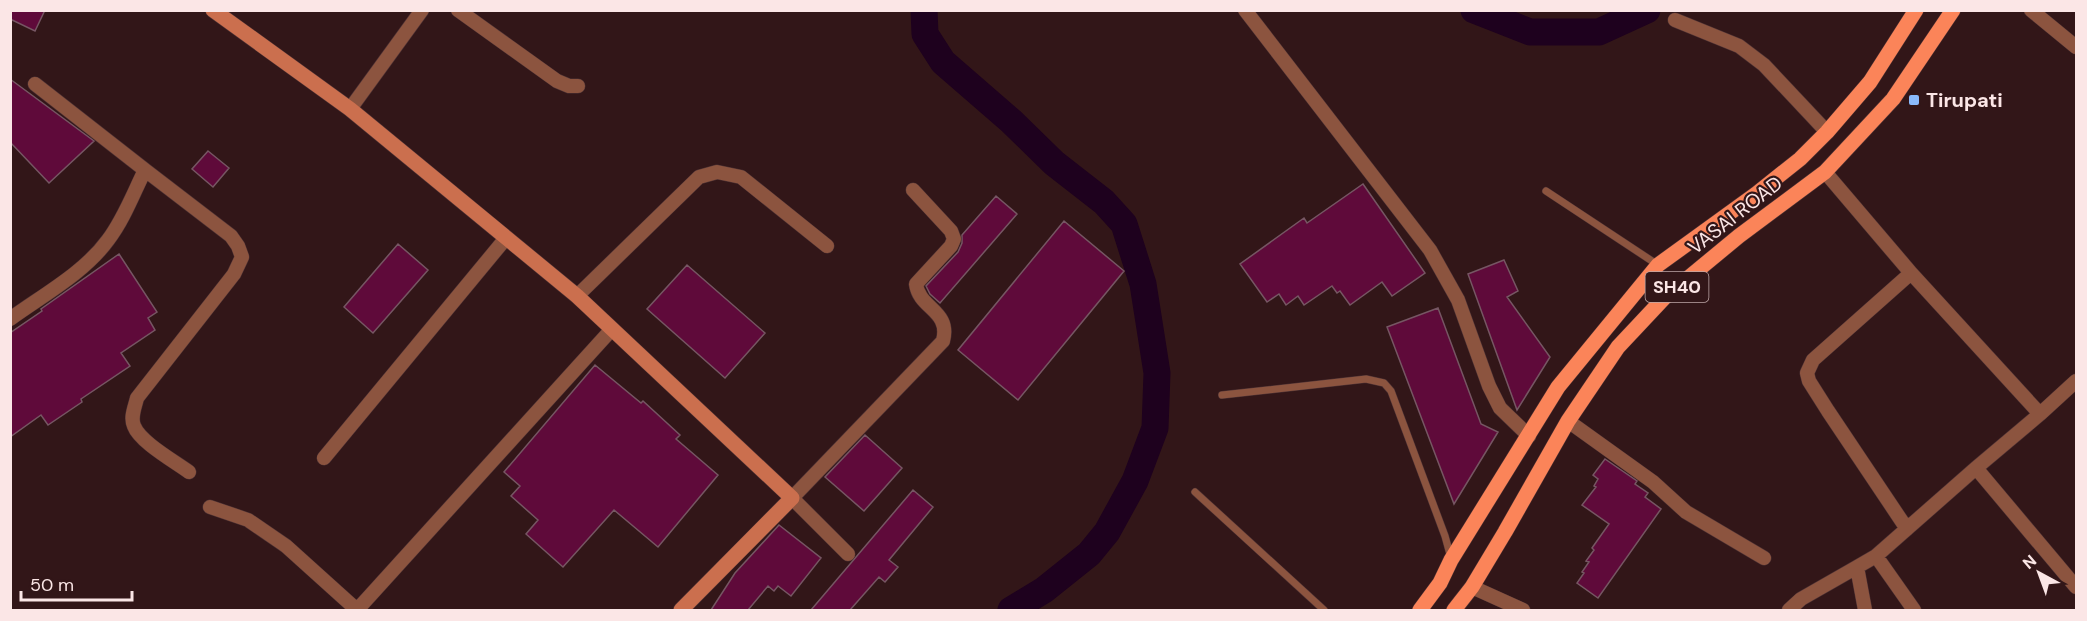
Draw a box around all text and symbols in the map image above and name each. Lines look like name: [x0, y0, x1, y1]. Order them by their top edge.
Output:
place label: Tirupati: [1926, 87, 2003, 113]
marker: Tirupati: [1907, 93, 1921, 107]
street label: VASAI ROAD: [1682, 170, 1788, 260]
road number: SH40: [1646, 272, 1708, 302]
north arrow: [2009, 543, 2069, 603]
text: N: [2018, 550, 2041, 574]
scale bar: [21, 564, 132, 602]
text: 50 m: [30, 573, 74, 597]

